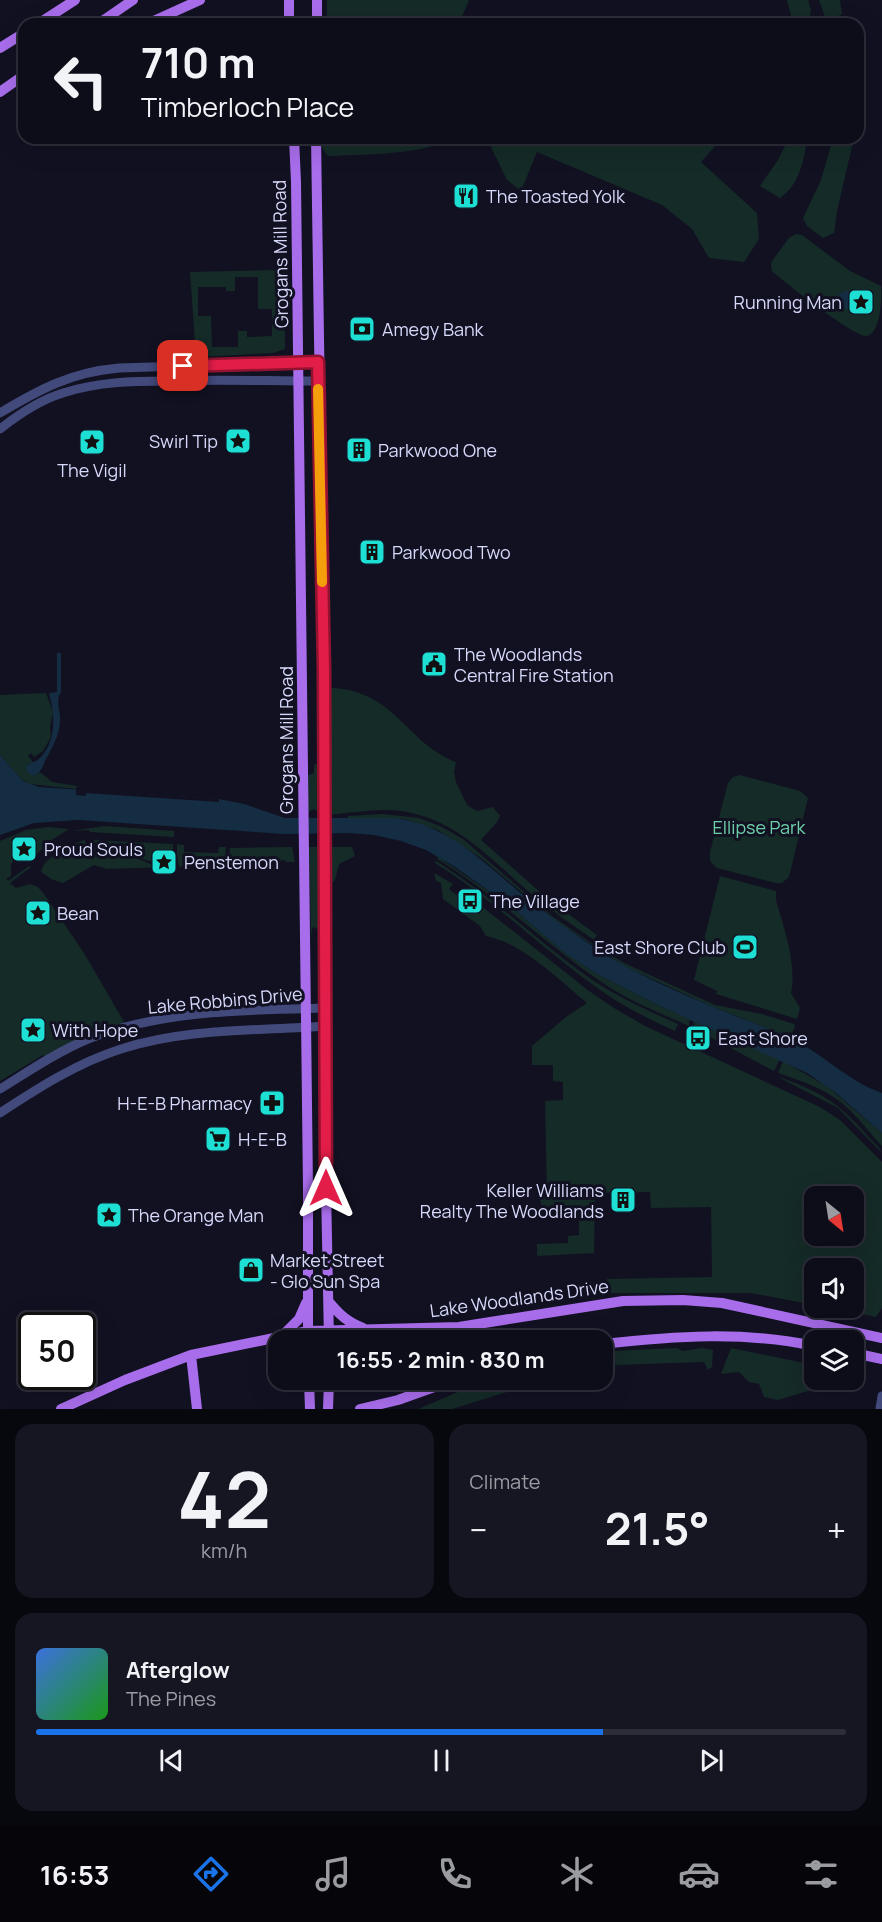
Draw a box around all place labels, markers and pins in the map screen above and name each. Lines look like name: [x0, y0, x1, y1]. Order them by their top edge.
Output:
restaurant icon: The Toasted Yolk: [451, 181, 481, 211]
place label: The Toasted Yolk: [486, 184, 626, 208]
place icon: Running Man: [846, 287, 876, 317]
place label: Running Man: [734, 290, 842, 314]
bank icon: Amegy Bank: [347, 314, 377, 344]
place label: Amegy Bank: [382, 317, 485, 341]
pin: [157, 340, 208, 391]
place icon: Swirl Tip: [223, 426, 253, 456]
place icon: The Vigil: [77, 427, 107, 457]
place label: Swirl Tip: [149, 429, 218, 453]
building icon: Parkwood One: [344, 435, 374, 465]
place label: Parkwood One: [378, 438, 497, 462]
place label: The Vigil: [57, 458, 127, 482]
building icon: Parkwood Two: [357, 537, 387, 567]
place label: Parkwood Two: [392, 540, 511, 564]
place label: The Woodlands Central Fire Station: [454, 642, 614, 687]
public building icon: The Woodlands Central Fire Station: [419, 649, 449, 679]
place icon: Proud Souls: [9, 834, 39, 864]
place label: Proud Souls: [44, 837, 143, 861]
place icon: Penstemon: [149, 847, 179, 877]
place label: Penstemon: [184, 850, 279, 874]
bus stop icon: The Village: [455, 886, 485, 916]
place label: The Village: [490, 889, 580, 913]
place icon: Bean: [23, 898, 53, 928]
place label: Bean: [57, 901, 99, 925]
sports icon: East Shore Club: [730, 932, 760, 962]
place label: East Shore Club: [594, 935, 726, 959]
place icon: With Hope: [18, 1015, 48, 1045]
place label: With Hope: [52, 1018, 138, 1042]
bus stop icon: East Shore: [683, 1023, 713, 1053]
place label: East Shore: [718, 1026, 808, 1050]
pharmacy icon: H-E-B Pharmacy: [257, 1088, 287, 1118]
place label: H-E-B Pharmacy: [117, 1091, 253, 1115]
supermarket icon: H-E-B: [203, 1124, 233, 1154]
place label: H-E-B: [238, 1127, 287, 1151]
place label: Keller Williams Realty The Woodlands: [420, 1178, 604, 1223]
building icon: Keller Williams Realty The Woodlands: [608, 1185, 638, 1215]
place icon: The Orange Man: [94, 1200, 124, 1230]
place label: The Orange Man: [128, 1203, 264, 1227]
place label: Market Street - Glo Sun Spa: [270, 1248, 385, 1293]
shop icon: Market Street - Glo Sun Spa: [236, 1255, 266, 1285]

